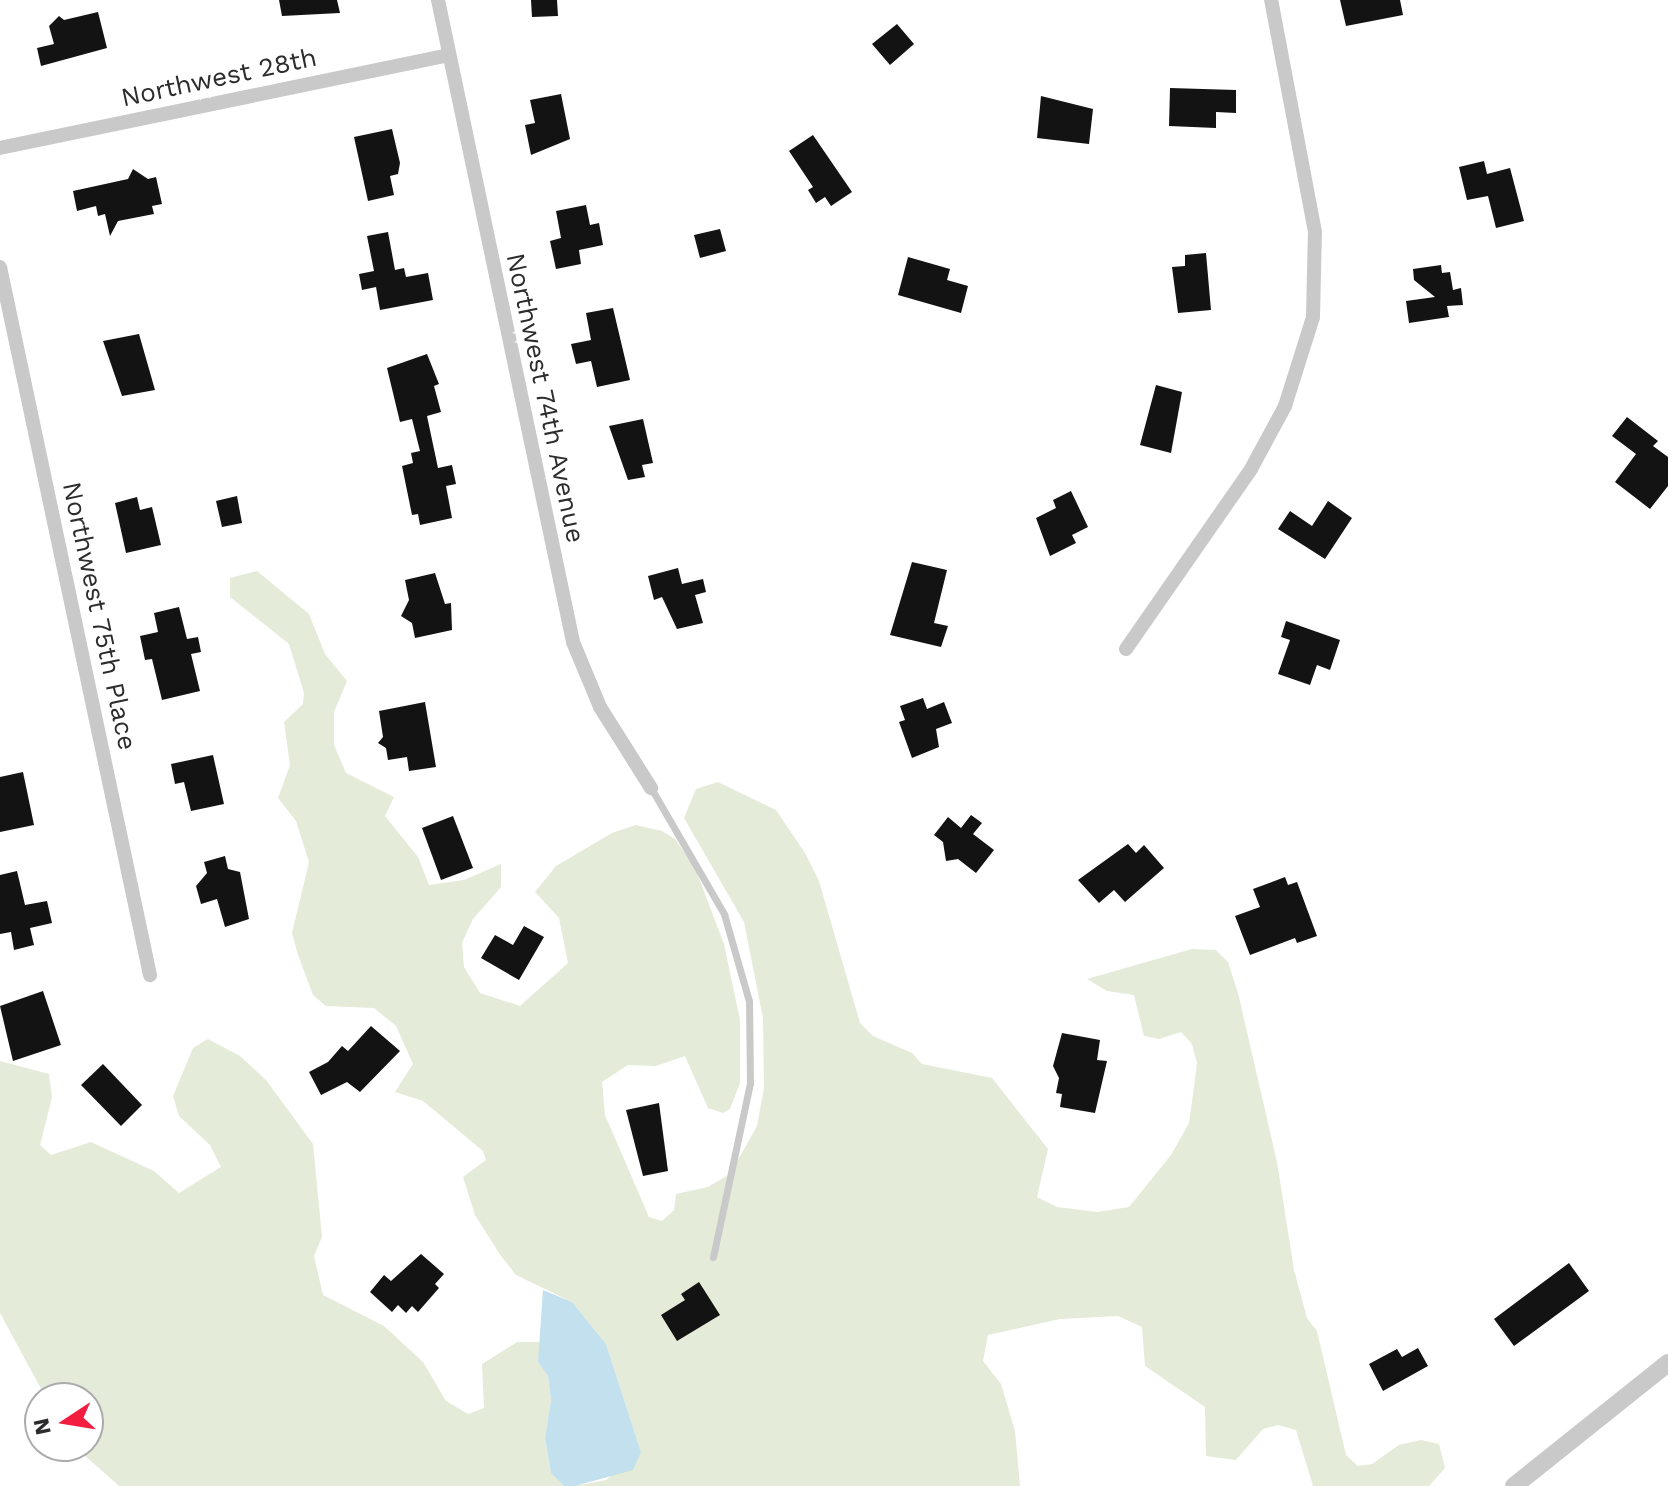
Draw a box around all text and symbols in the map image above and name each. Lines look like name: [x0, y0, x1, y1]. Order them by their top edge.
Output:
street label: Northwest 28th: [118, 42, 320, 114]
street label: Northwest 74th Avenue: [499, 249, 591, 547]
street label: Northwest 75th Place: [55, 478, 143, 754]
north arrow: [24, 1382, 104, 1462]
text: N: [28, 1416, 56, 1437]

